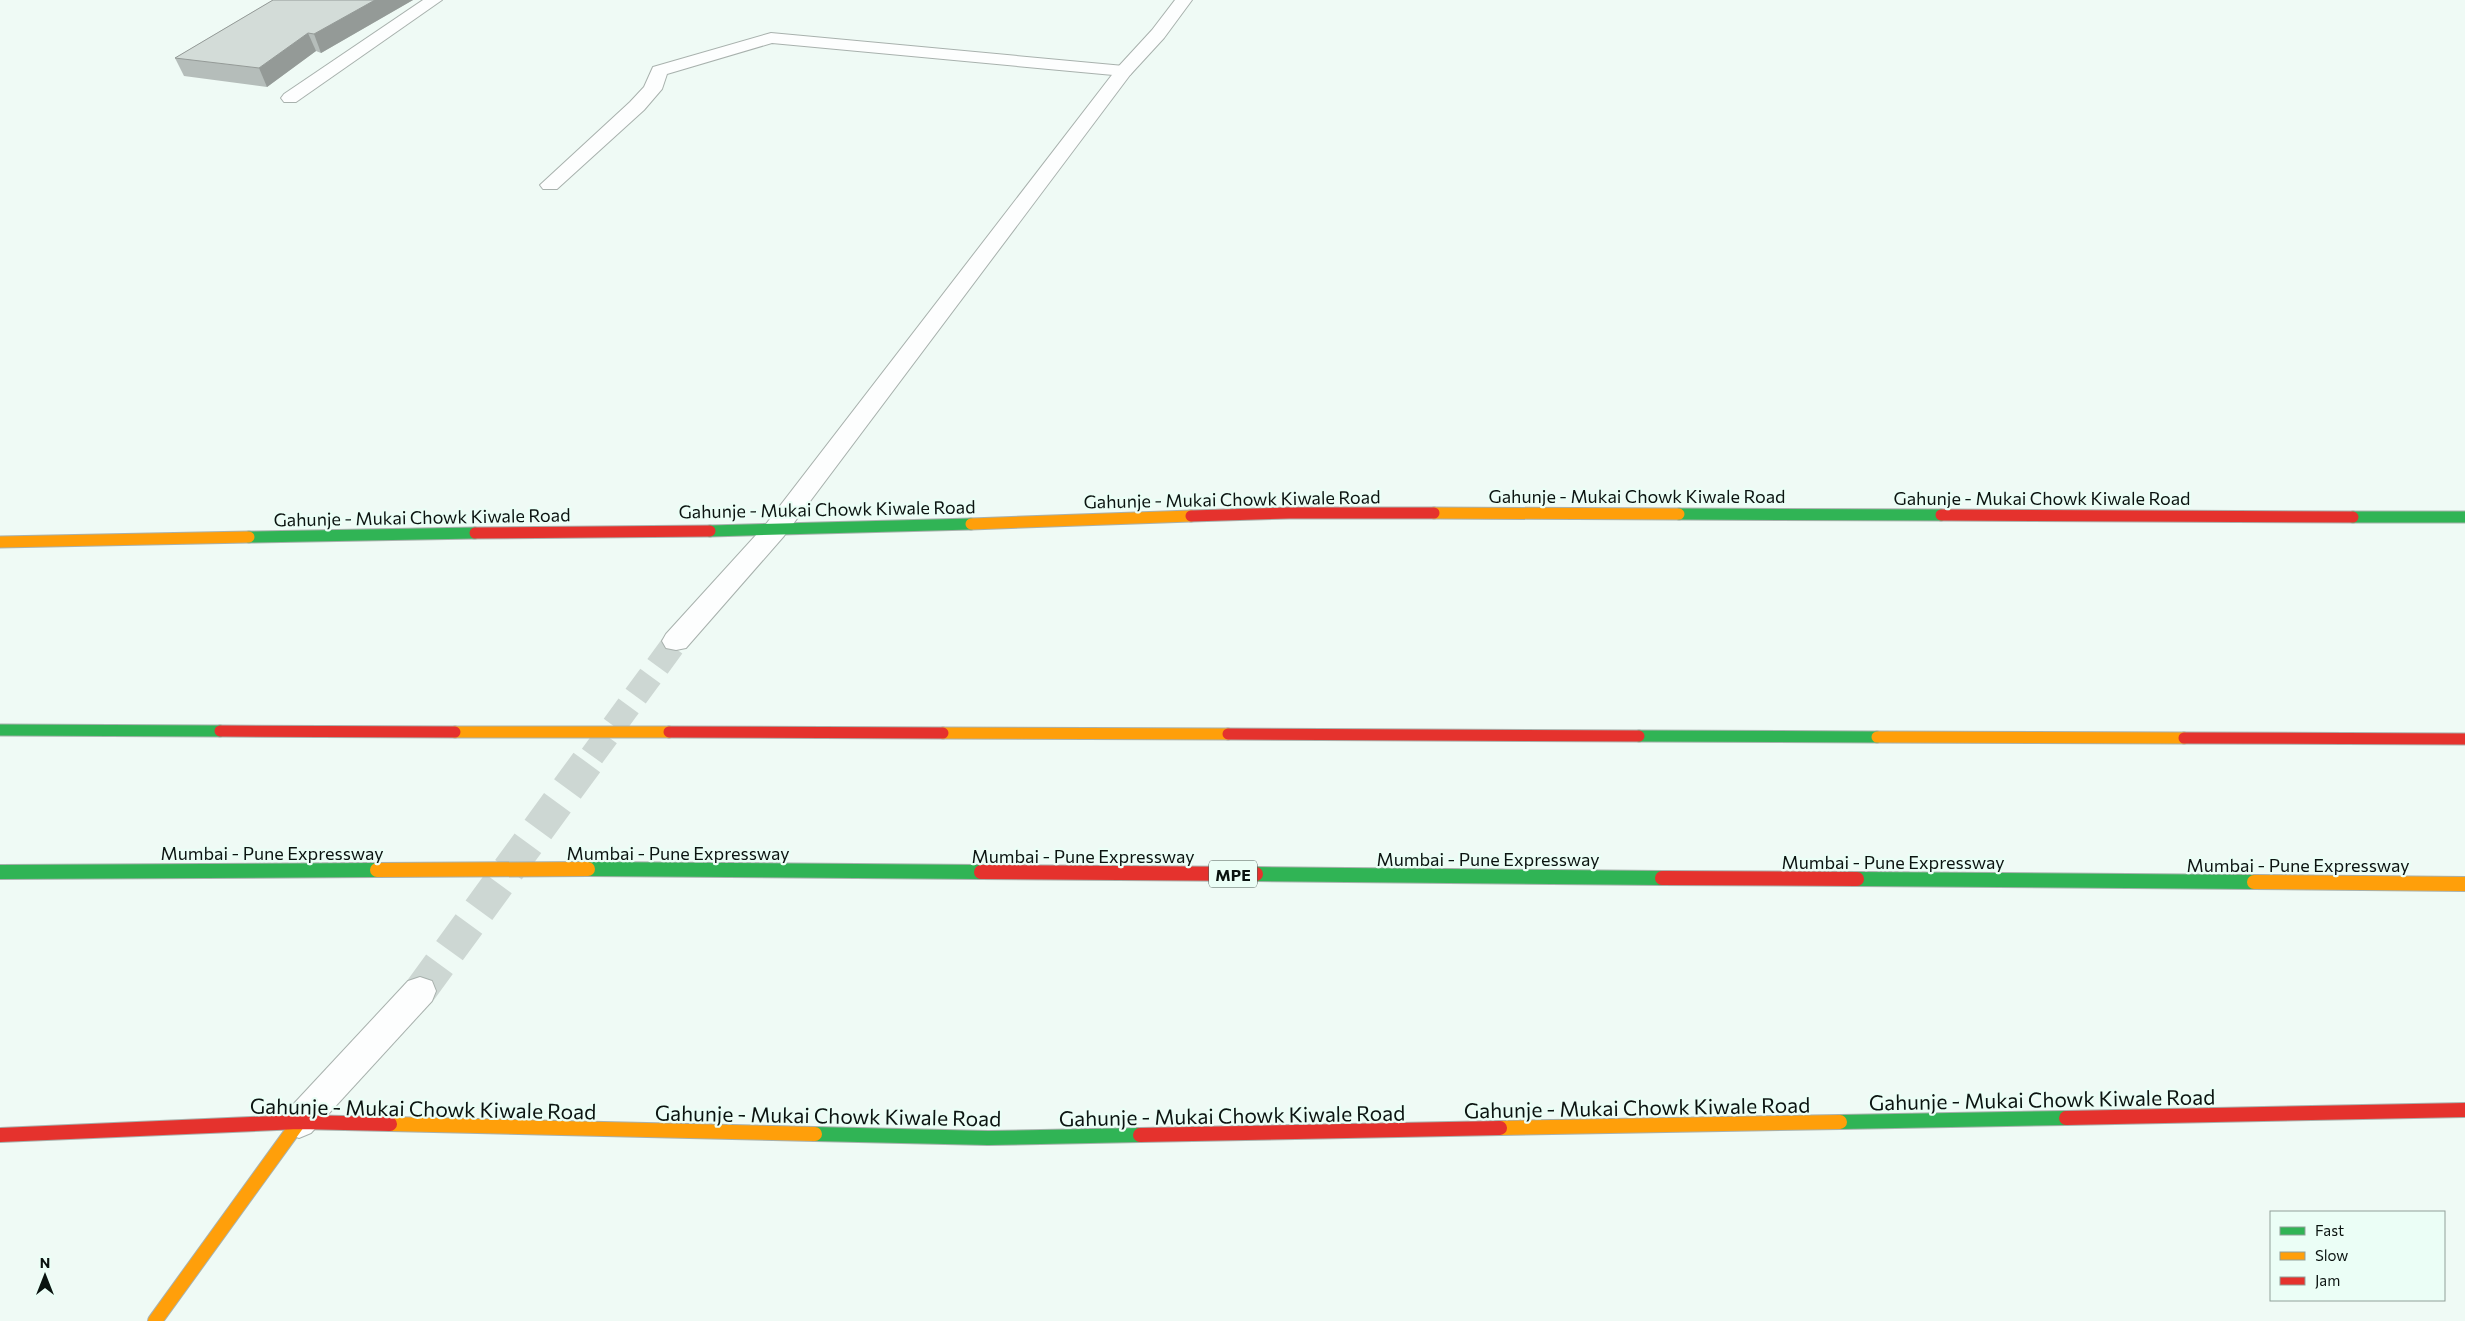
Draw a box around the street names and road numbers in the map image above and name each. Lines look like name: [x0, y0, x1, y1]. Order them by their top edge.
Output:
street label: Gahunje - Mukai Chowk Kiwale Road: [1083, 485, 1381, 513]
street label: Gahunje - Mukai Chowk Kiwale Road: [1489, 485, 1785, 507]
street label: Gahunje - Mukai Chowk Kiwale Road: [1894, 487, 2190, 509]
street label: Gahunje - Mukai Chowk Kiwale Road: [678, 495, 976, 523]
street label: Gahunje - Mukai Chowk Kiwale Road: [273, 503, 571, 531]
street label: Mumbai - Pune Expressway: [161, 842, 383, 864]
street label: Mumbai - Pune Expressway: [567, 842, 789, 864]
street label: Mumbai - Pune Expressway: [972, 845, 1194, 867]
street label: Mumbai - Pune Expressway: [1377, 848, 1599, 870]
street label: Mumbai - Pune Expressway: [1782, 851, 2004, 873]
street label: Mumbai - Pune Expressway: [2187, 854, 2409, 876]
road number: MPE: [1209, 861, 1257, 888]
street label: Gahunje - Mukai Chowk Kiwale Road: [1869, 1083, 2215, 1115]
street label: Gahunje - Mukai Chowk Kiwale Road: [1464, 1091, 1810, 1123]
street label: Gahunje - Mukai Chowk Kiwale Road: [250, 1092, 596, 1124]
street label: Gahunje - Mukai Chowk Kiwale Road: [655, 1099, 1001, 1131]
street label: Gahunje - Mukai Chowk Kiwale Road: [1059, 1099, 1405, 1131]

